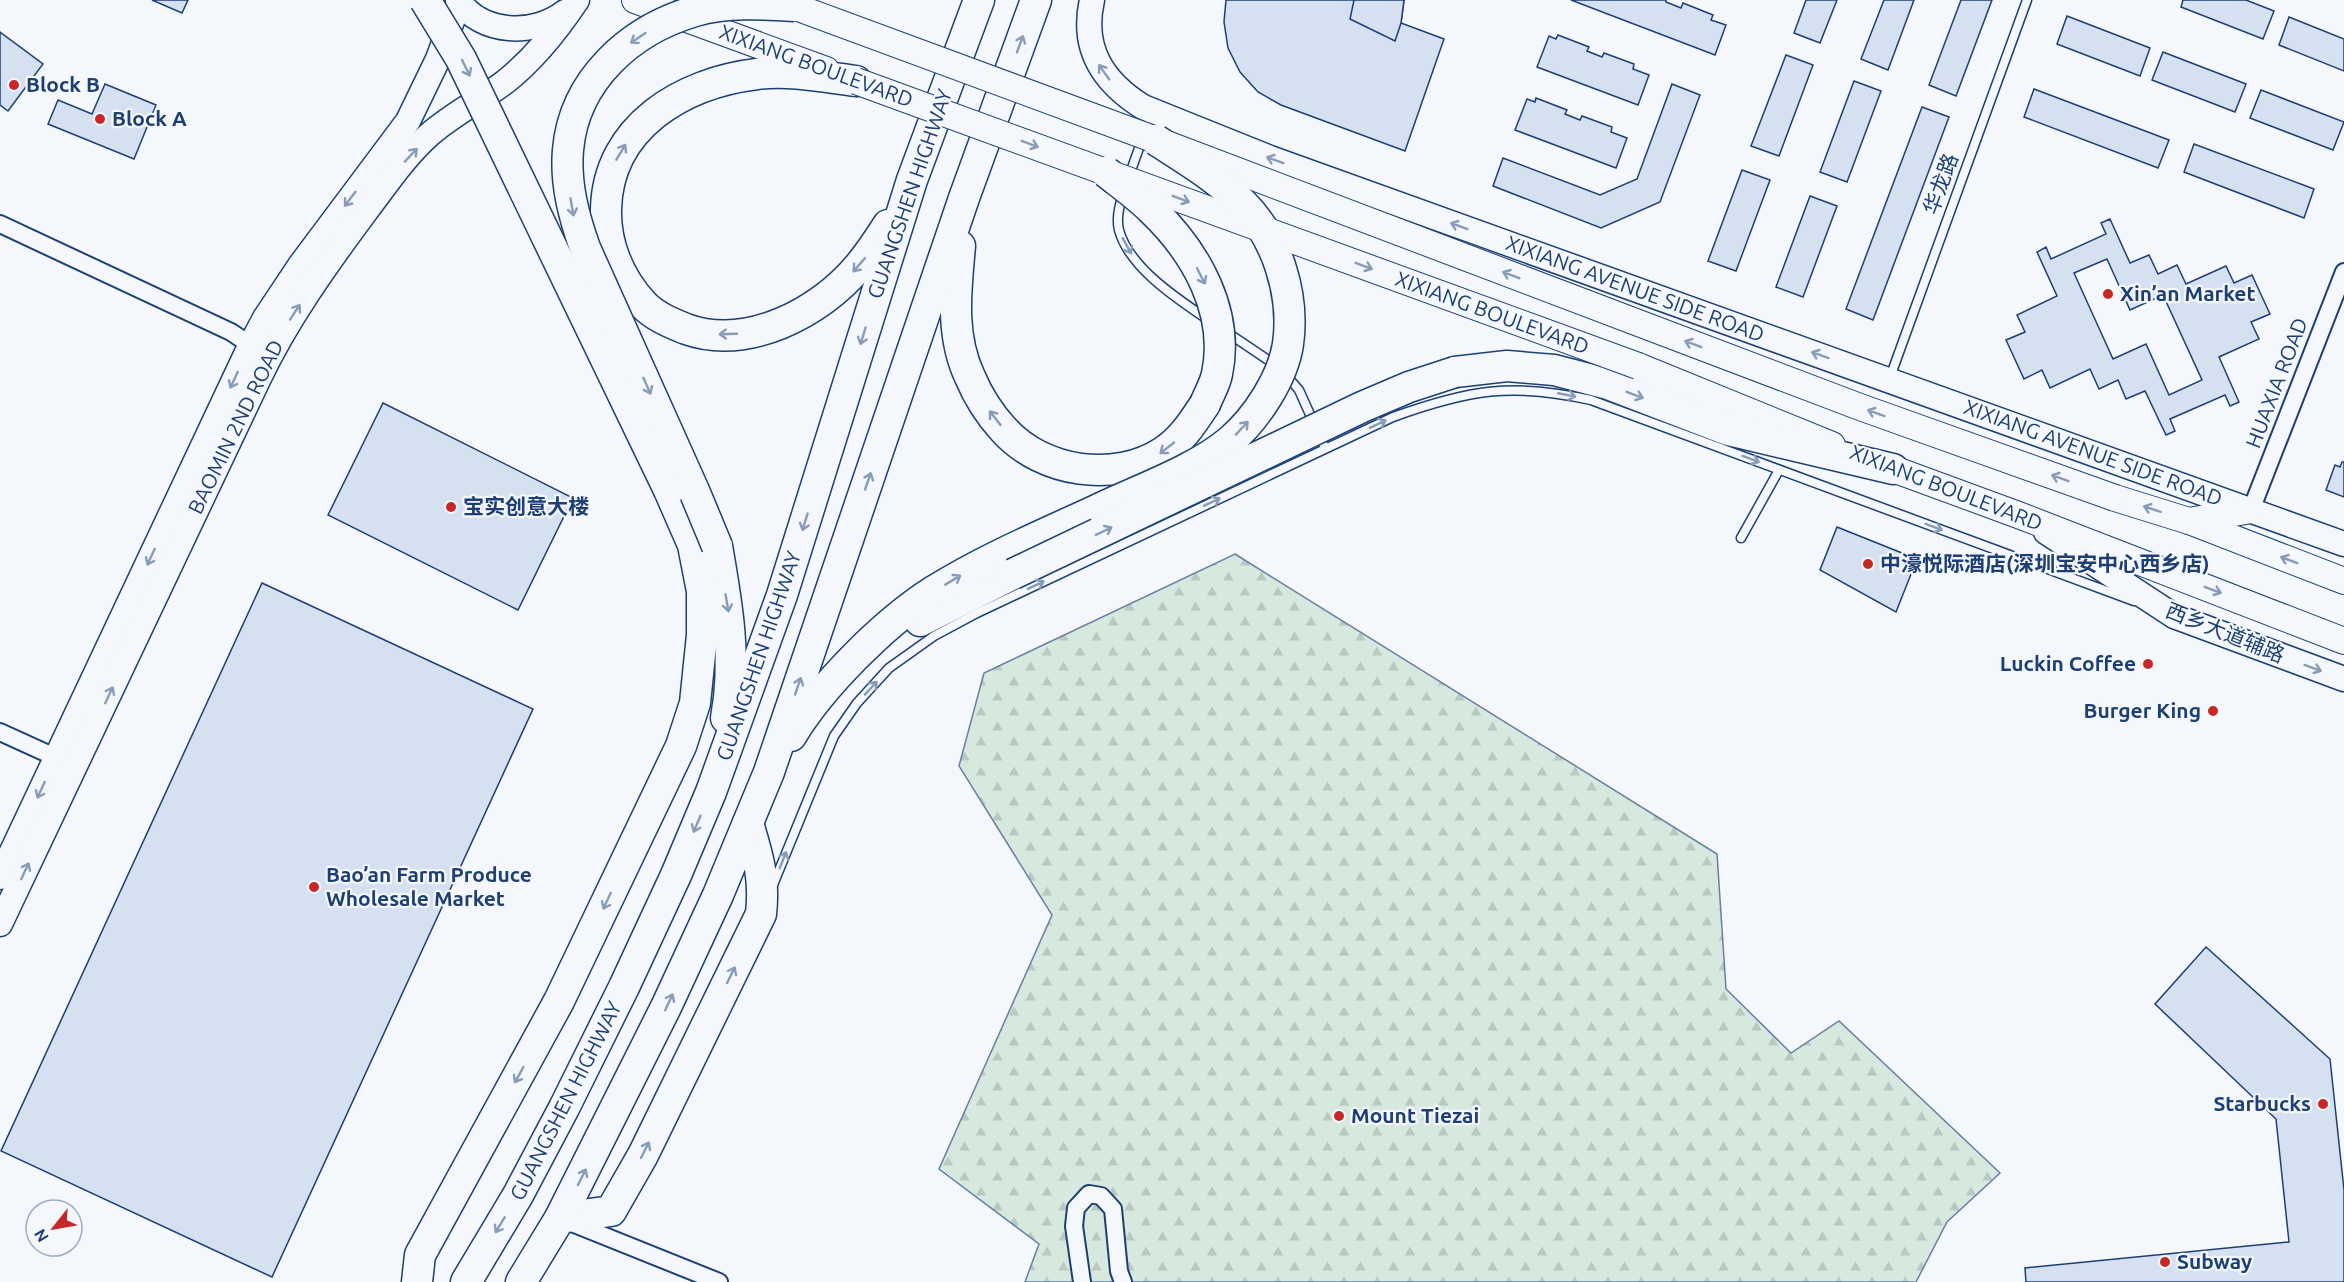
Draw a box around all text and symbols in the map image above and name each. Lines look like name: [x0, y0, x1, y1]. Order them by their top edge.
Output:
street label: XIXIANG BOULEVARD: [716, 19, 916, 111]
one-way arrow: [631, 32, 647, 44]
one-way arrow: [1016, 35, 1027, 54]
one-way arrow: [461, 59, 472, 77]
one-way arrow: [1098, 65, 1110, 81]
place label: Block B: [26, 72, 100, 96]
marker: Block B: [7, 78, 21, 92]
street label: GUANGSHEN HIGHWAY: [862, 86, 956, 302]
place label: Block A: [112, 106, 187, 130]
marker: Block A: [93, 112, 107, 126]
one-way arrow: [1020, 140, 1039, 151]
one-way arrow: [615, 144, 627, 161]
one-way arrow: [403, 148, 418, 163]
street label: 华龙路: [1918, 150, 1962, 217]
one-way arrow: [1266, 153, 1285, 164]
one-way arrow: [344, 191, 357, 207]
one-way arrow: [1171, 195, 1189, 206]
one-way arrow: [567, 196, 578, 216]
one-way arrow: [1450, 219, 1469, 230]
street label: XIXIANG AVENUE SIDE ROAD: [1503, 230, 1768, 346]
one-way arrow: [1122, 236, 1133, 254]
one-way arrow: [852, 257, 866, 272]
one-way arrow: [1354, 262, 1373, 273]
one-way arrow: [1196, 266, 1208, 284]
street label: XIXIANG BOULEVARD: [1392, 266, 1592, 358]
one-way arrow: [1502, 269, 1521, 280]
place label: Xin’an Market: [2120, 281, 2256, 305]
marker: Xin’an Market: [2101, 287, 2115, 301]
one-way arrow: [289, 304, 301, 321]
street label: HUAXIA ROAD: [2240, 314, 2312, 451]
one-way arrow: [857, 326, 868, 345]
one-way arrow: [718, 329, 738, 340]
street label: BAOMIN 2ND ROAD: [183, 336, 288, 517]
one-way arrow: [1685, 338, 1703, 349]
one-way arrow: [1811, 349, 1830, 360]
one-way arrow: [227, 371, 239, 389]
one-way arrow: [642, 377, 654, 395]
one-way arrow: [1557, 390, 1577, 401]
one-way arrow: [1626, 390, 1644, 401]
street label: XIXIANG AVENUE SIDE ROAD: [1961, 394, 2226, 510]
one-way arrow: [1867, 406, 1886, 417]
one-way arrow: [988, 411, 1001, 427]
one-way arrow: [1369, 417, 1387, 429]
one-way arrow: [1235, 421, 1249, 436]
street label: XIXIANG BOULEVARD: [1847, 439, 2046, 535]
one-way arrow: [1160, 441, 1176, 454]
one-way arrow: [1741, 455, 1760, 466]
one-way arrow: [863, 472, 874, 491]
one-way arrow: [2051, 472, 2070, 483]
place label: 宝实创意大楼: [463, 494, 589, 518]
one-way arrow: [1202, 495, 1220, 507]
marker: 宝实创意大楼: [444, 500, 458, 514]
one-way arrow: [2143, 503, 2162, 514]
one-way arrow: [799, 512, 810, 531]
one-way arrow: [1924, 523, 1943, 534]
one-way arrow: [1094, 524, 1112, 536]
one-way arrow: [144, 547, 156, 565]
street label: GUANGSHEN HIGHWAY: [711, 548, 805, 764]
place label: 中濠悦际酒店(深圳宝安中心西乡店): [1880, 551, 2210, 575]
one-way arrow: [2281, 554, 2299, 565]
marker: 中濠悦际酒店(深圳宝安中心西乡店): [1861, 557, 1875, 571]
one-way arrow: [944, 574, 961, 586]
one-way arrow: [1026, 579, 1044, 591]
one-way arrow: [2203, 585, 2222, 596]
one-way arrow: [722, 593, 733, 613]
street label: 西乡大道辅路: [2162, 597, 2288, 667]
place label: Luckin Coffee: [2000, 651, 2136, 675]
marker: Luckin Coffee: [2141, 657, 2155, 671]
one-way arrow: [2304, 663, 2322, 674]
one-way arrow: [794, 677, 805, 696]
one-way arrow: [864, 680, 878, 695]
one-way arrow: [103, 686, 115, 704]
place label: Burger King: [2084, 698, 2201, 722]
marker: Burger King: [2206, 704, 2220, 718]
one-way arrow: [35, 781, 47, 799]
one-way arrow: [691, 815, 702, 833]
one-way arrow: [778, 851, 789, 869]
place label: Bao’an Farm Produce Wholesale Market: [326, 862, 532, 910]
one-way arrow: [20, 863, 32, 881]
marker: Bao’an Farm Produce Wholesale Market: [307, 880, 321, 894]
one-way arrow: [600, 892, 612, 910]
one-way arrow: [726, 966, 737, 984]
one-way arrow: [663, 994, 675, 1012]
street label: GUANGSHEN HIGHWAY: [504, 997, 626, 1204]
one-way arrow: [513, 1066, 525, 1083]
place label: Starbucks: [2213, 1091, 2311, 1115]
marker: Starbucks: [2316, 1097, 2330, 1111]
place label: Mount Tiezai: [1351, 1103, 1479, 1127]
marker: Mount Tiezai: [1332, 1109, 1346, 1123]
one-way arrow: [640, 1141, 652, 1159]
one-way arrow: [576, 1168, 588, 1186]
north arrow: [24, 1198, 84, 1258]
one-way arrow: [494, 1216, 506, 1233]
text: N: [30, 1226, 52, 1245]
place label: Subway: [2177, 1249, 2252, 1273]
marker: Subway: [2158, 1255, 2172, 1269]

